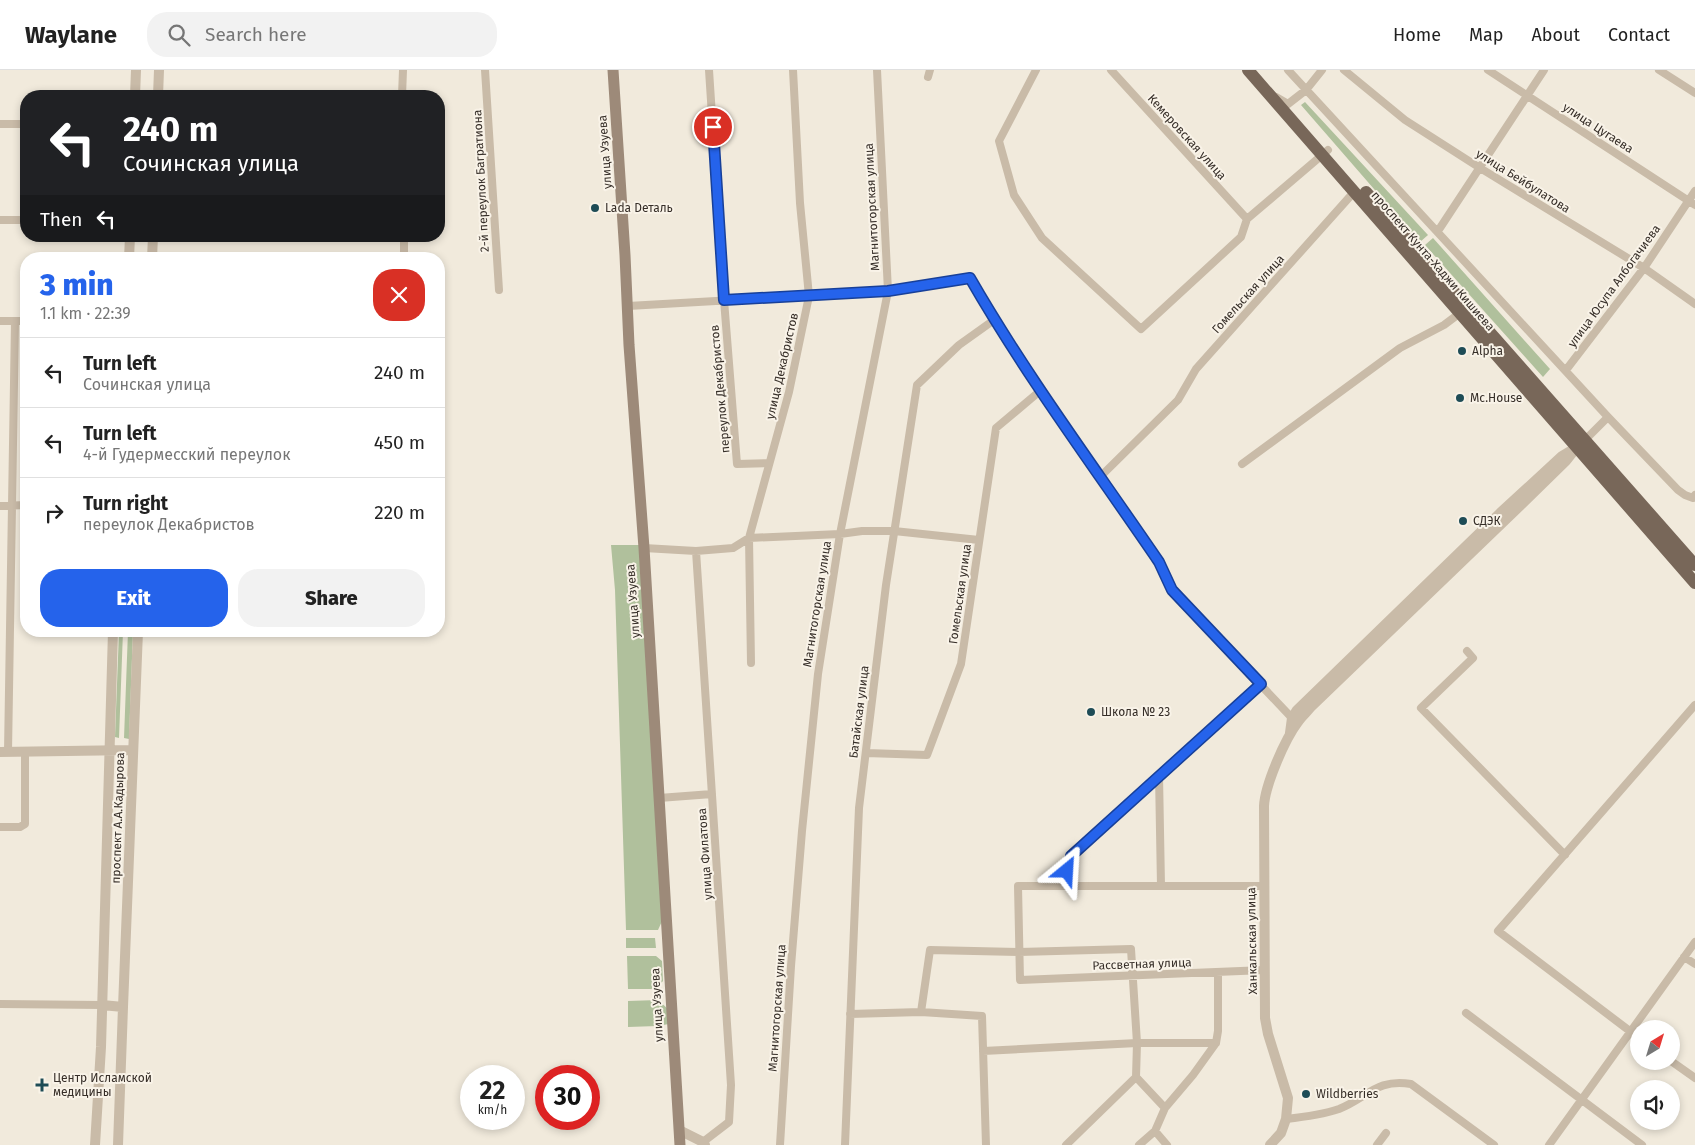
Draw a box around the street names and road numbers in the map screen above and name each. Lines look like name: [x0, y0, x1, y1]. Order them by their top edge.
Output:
street label: Кемеровская улица: [1145, 91, 1229, 183]
street label: улица Цугаева: [1560, 100, 1636, 156]
street label: 2-й переулок Багратиона: [470, 109, 492, 253]
street label: улица Узуева: [595, 115, 615, 189]
street label: Магнитогорская улица: [862, 143, 882, 271]
street label: улица Бейбулатова: [1473, 146, 1573, 216]
street label: проспект Кунта-Хаджи Кишиева: [1369, 188, 1497, 334]
street label: улица Юсупа Албогачиева: [1565, 222, 1663, 350]
street label: Гомельская улица: [1209, 252, 1287, 336]
street label: улица Декабристов: [763, 311, 801, 421]
street label: переулок Декабристов: [707, 324, 733, 454]
street label: Магнитогорская улица: [800, 540, 834, 668]
street label: Гомельская улица: [946, 543, 974, 645]
street label: улица Узуева: [623, 564, 643, 638]
street label: Батайская улица: [846, 665, 872, 759]
street label: проспект А.А.Кадырова: [109, 752, 127, 884]
street label: улица Филатова: [695, 808, 715, 900]
street label: Ханкальская улица: [1244, 887, 1260, 995]
street label: Магнитогорская улица: [766, 944, 788, 1072]
street label: Рассветная улица: [1092, 955, 1192, 973]
street label: улица Узуева: [648, 968, 666, 1042]

